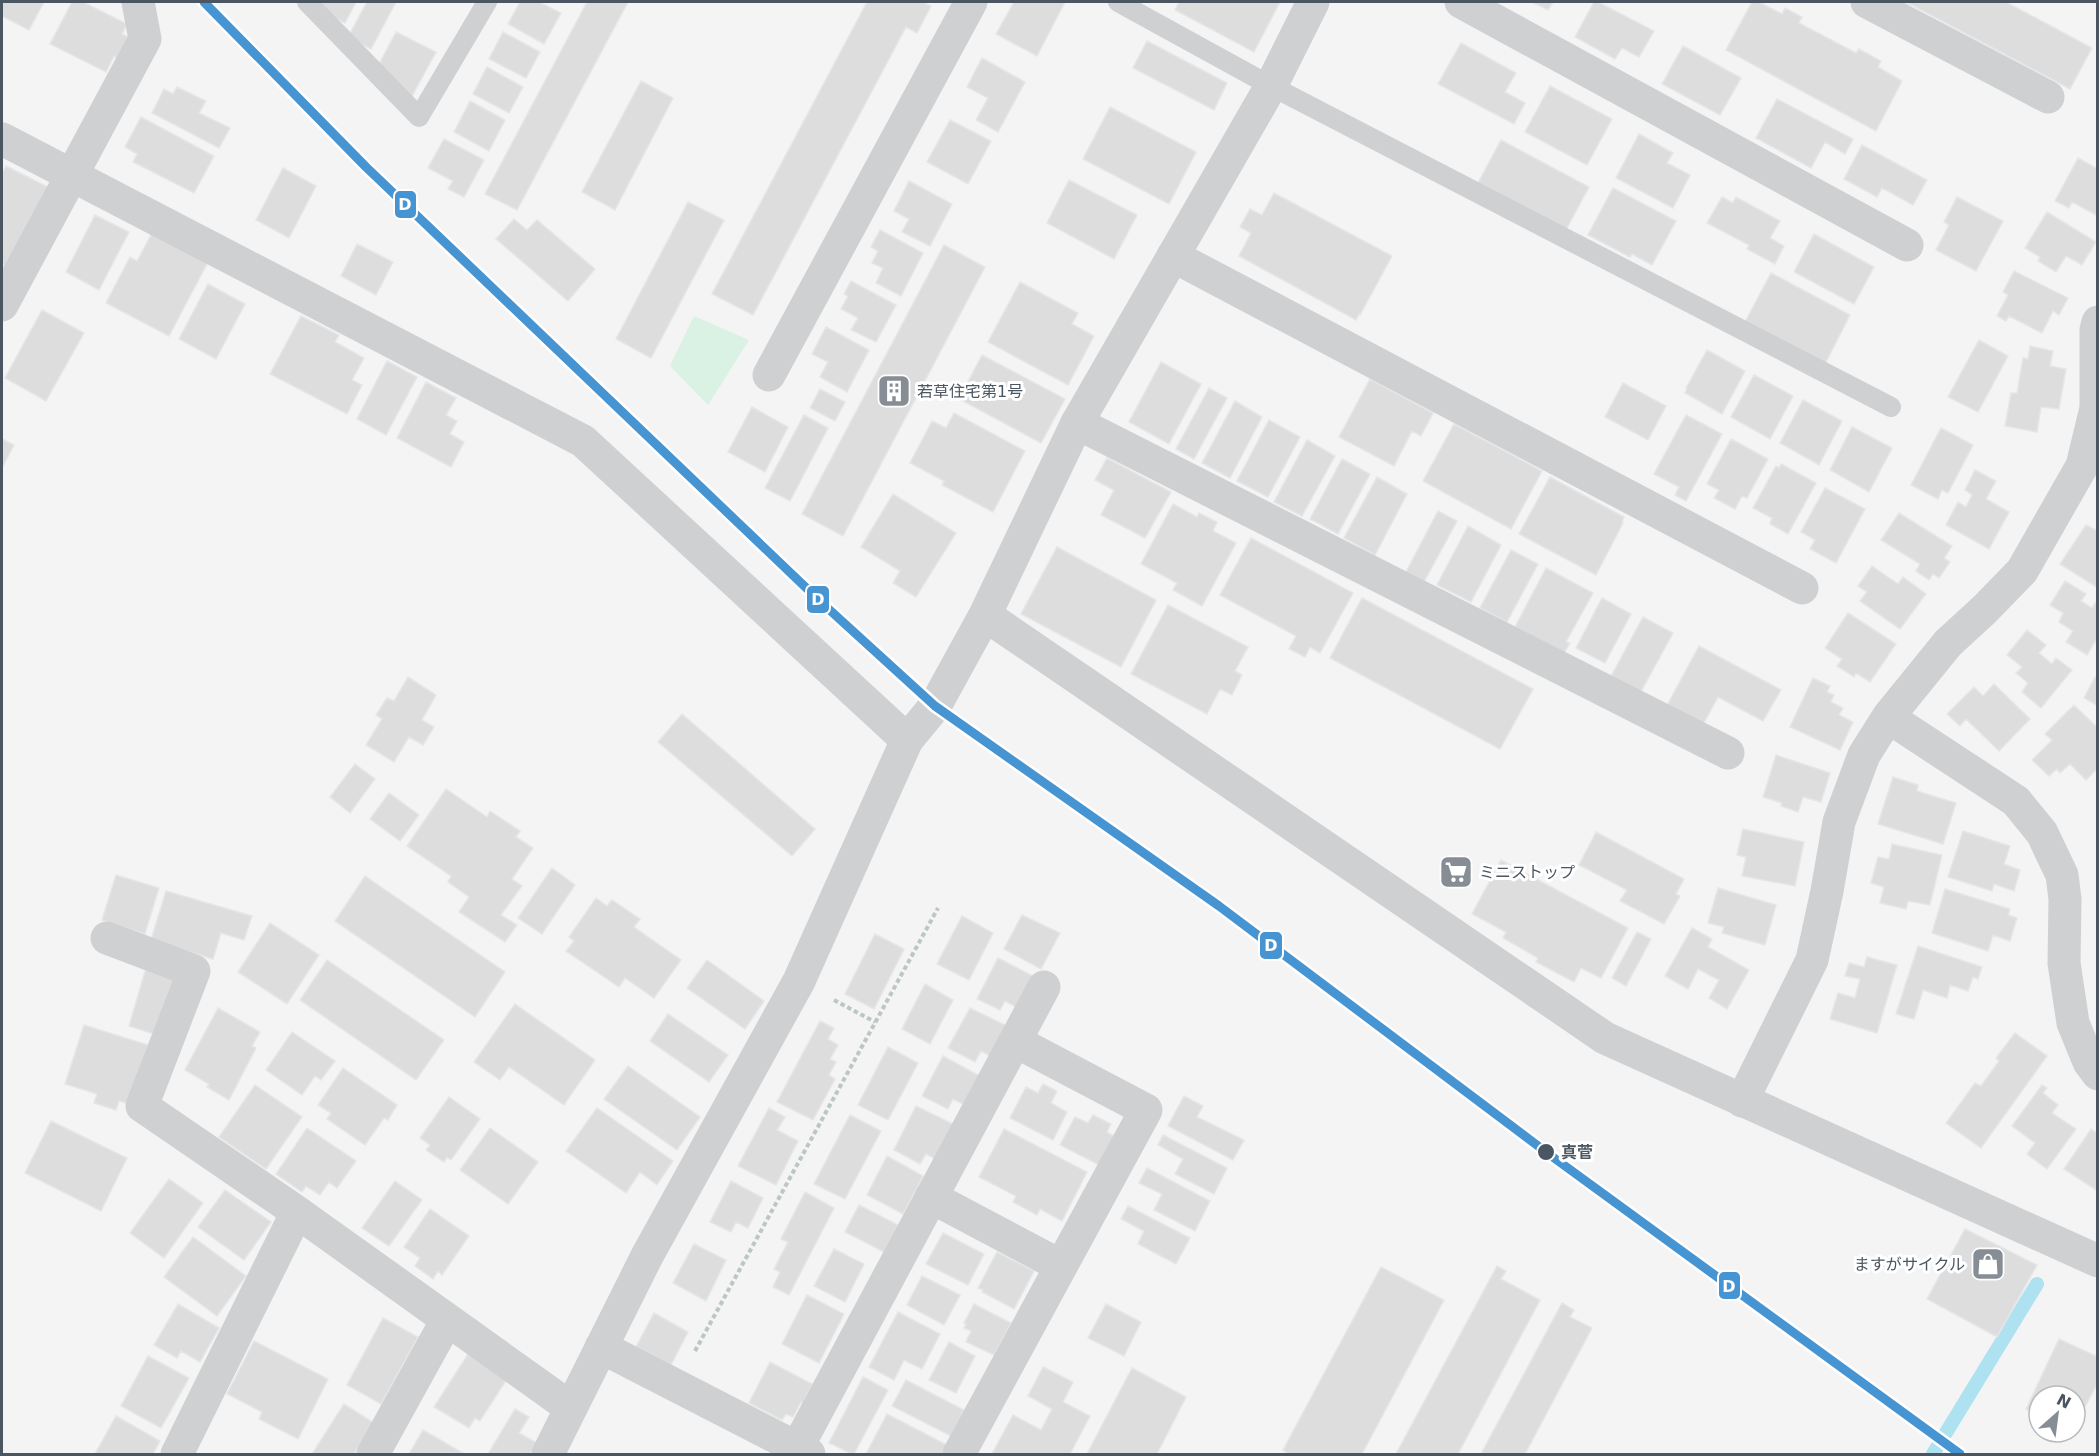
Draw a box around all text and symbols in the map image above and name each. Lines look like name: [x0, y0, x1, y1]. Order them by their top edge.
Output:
line badge: D: [394, 190, 417, 219]
text: D: [398, 195, 412, 214]
building icon: 若草住宅第1号: [876, 373, 912, 409]
place label: 若草住宅第1号: [917, 382, 1023, 401]
line badge: D: [806, 585, 830, 614]
text: D: [811, 590, 825, 609]
supermarket icon: ミニストップ: [1438, 854, 1474, 890]
place label: ミニストップ: [1479, 863, 1575, 882]
line badge: D: [1259, 931, 1283, 960]
text: D: [1264, 936, 1278, 955]
marker: 真菅: [1536, 1142, 1556, 1162]
place label: 真菅: [1561, 1143, 1593, 1162]
shop icon: ますがサイクル: [1970, 1246, 2006, 1282]
place label: ますがサイクル: [1854, 1255, 1965, 1274]
line badge: D: [1718, 1271, 1741, 1300]
text: D: [1722, 1277, 1736, 1296]
north arrow: [2027, 1384, 2087, 1444]
text: N: [2053, 1390, 2074, 1413]

